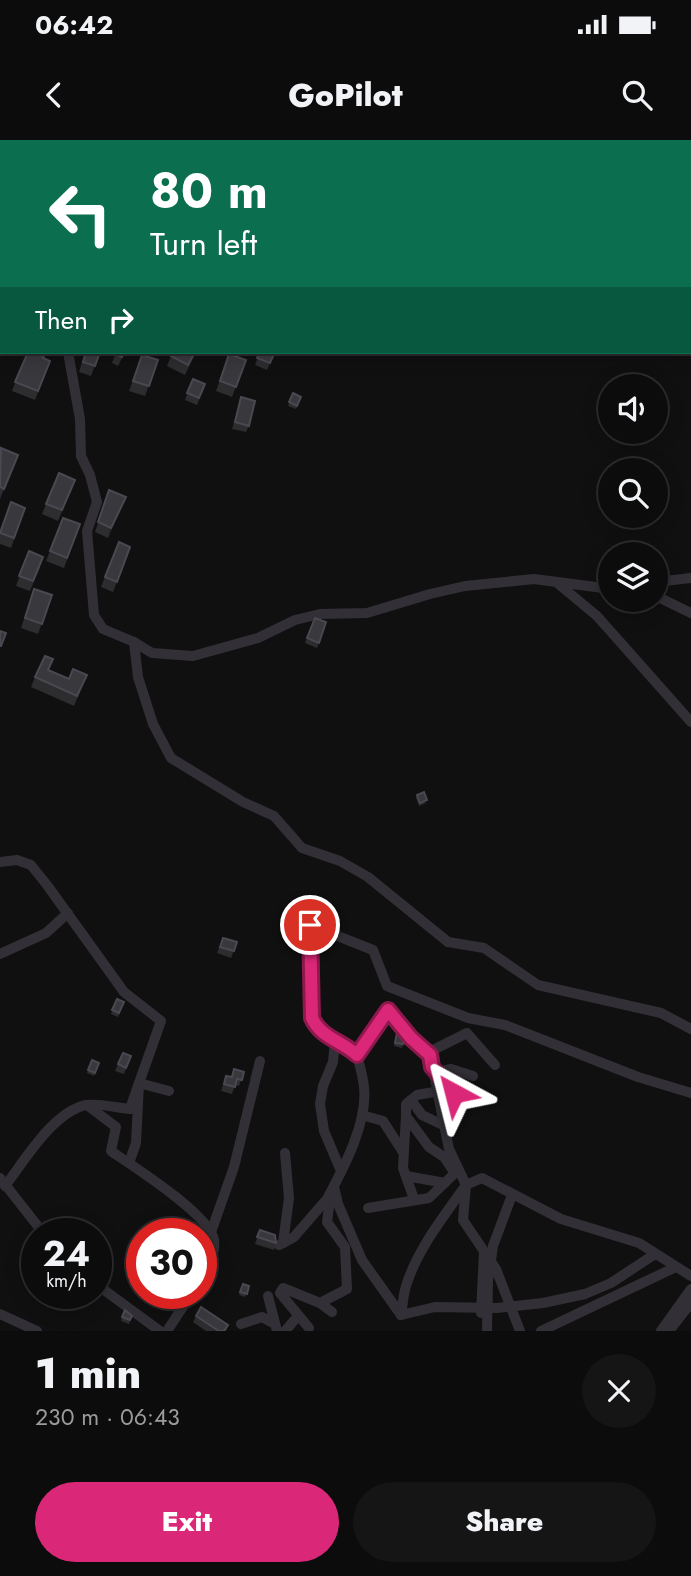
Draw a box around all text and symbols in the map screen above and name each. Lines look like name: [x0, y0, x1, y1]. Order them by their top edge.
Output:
text: 06:42: [35, 6, 113, 44]
text: GoPilot: [288, 72, 403, 118]
icon: back: [35, 76, 73, 114]
icon: search: [618, 76, 656, 114]
text: 80 m: [150, 156, 268, 226]
icon: left: [35, 168, 126, 259]
text: Turn left: [150, 221, 257, 267]
text: Then: [35, 301, 88, 339]
icon: right: [102, 301, 140, 339]
map controls: [598, 374, 668, 612]
button: sound: [598, 374, 668, 444]
button: search: [598, 458, 668, 528]
button: layers: [598, 542, 668, 612]
pin: [280, 895, 340, 955]
icon: arrive: [291, 906, 329, 944]
position arrow: [417, 1056, 491, 1130]
speed limit sign: 30: [126, 1218, 217, 1309]
text: 24: [43, 1229, 90, 1279]
text: km/h: [46, 1268, 87, 1294]
text: 1 min: [35, 1343, 141, 1404]
button: close: [582, 1354, 656, 1428]
text: 230 m · 06:43: [35, 1400, 180, 1434]
button: Exit: [35, 1482, 339, 1562]
button: Share: [353, 1482, 656, 1562]

